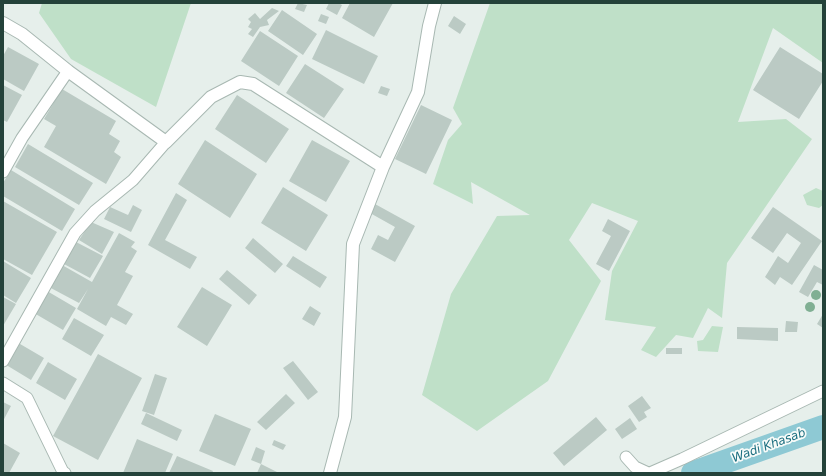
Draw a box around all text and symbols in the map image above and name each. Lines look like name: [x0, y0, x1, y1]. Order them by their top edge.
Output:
water label: Wadi Khasab: [730, 426, 808, 466]

